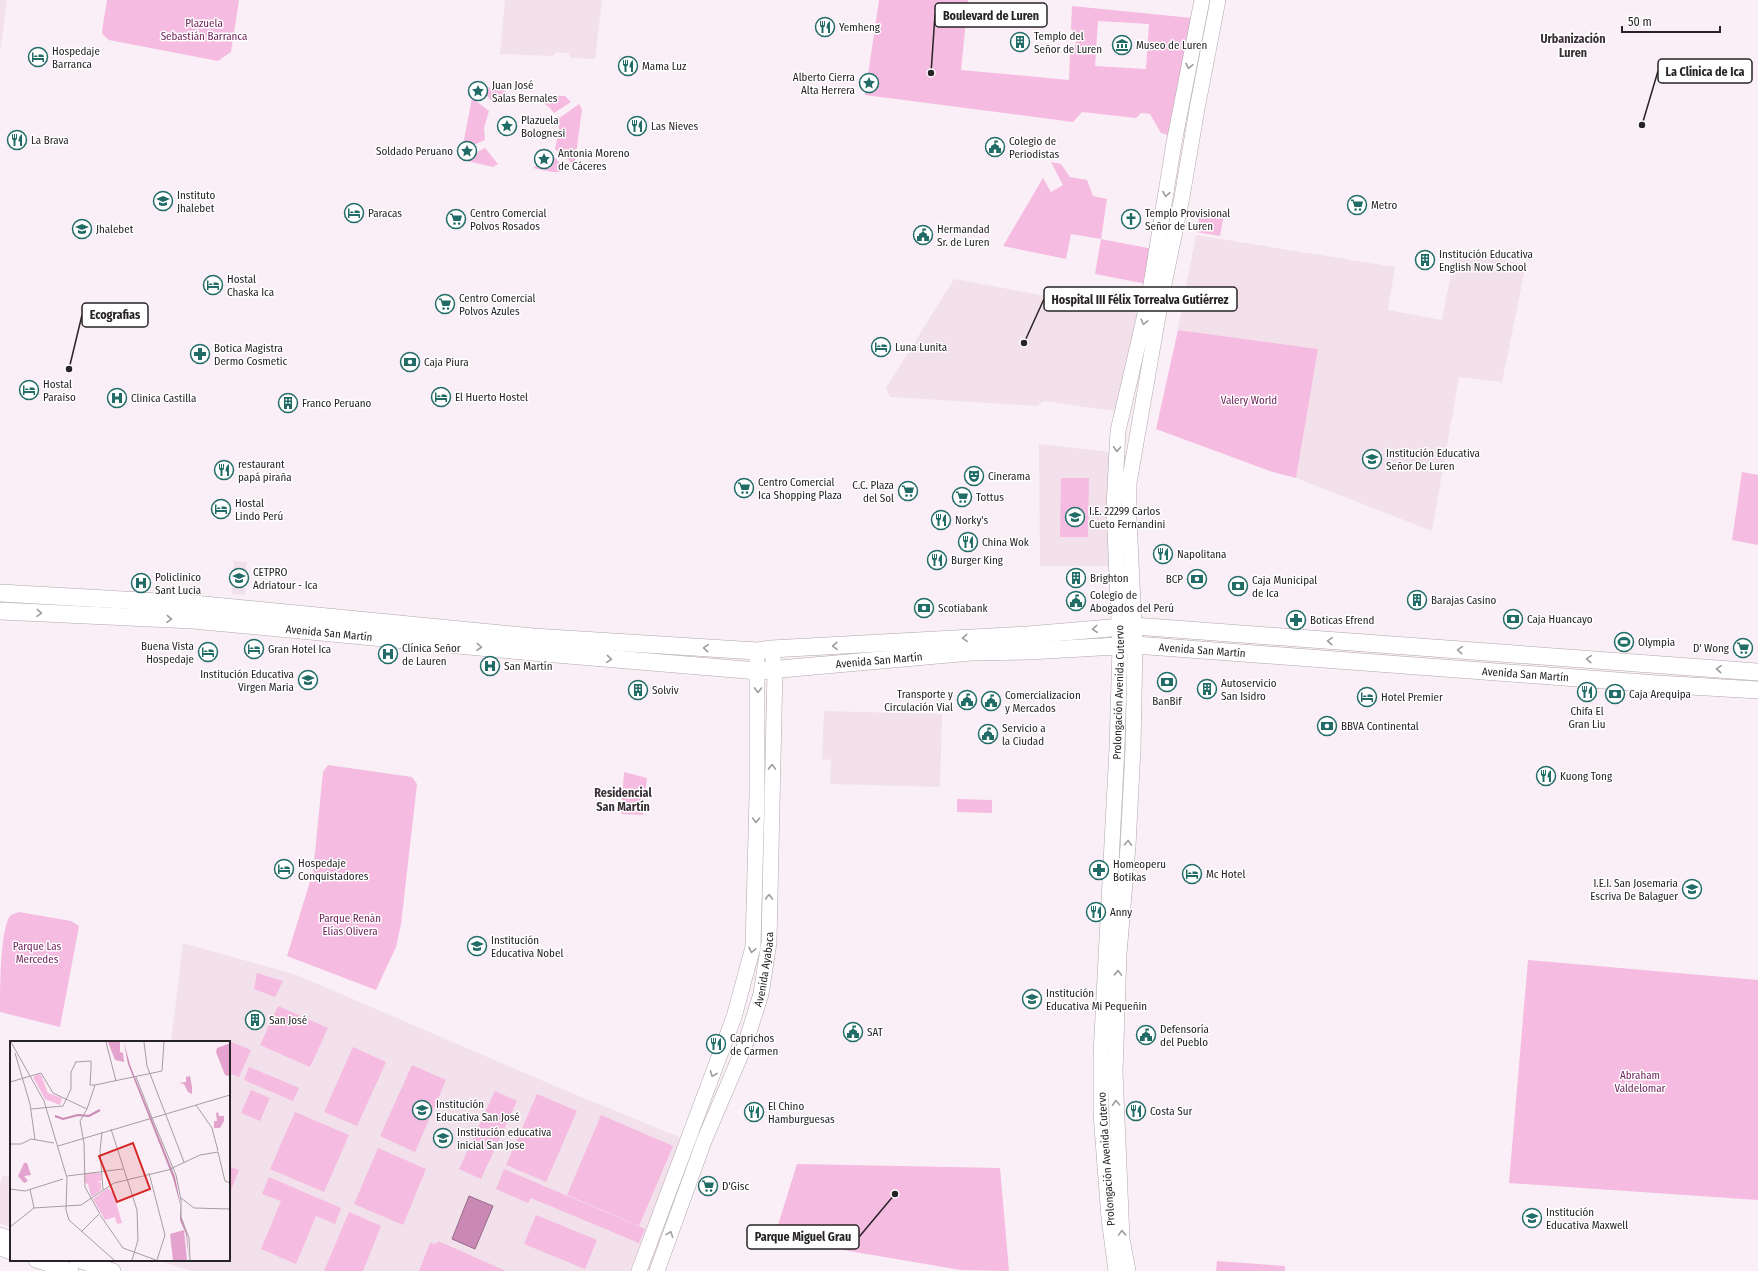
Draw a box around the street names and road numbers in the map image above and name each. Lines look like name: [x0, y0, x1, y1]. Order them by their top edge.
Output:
street label: Avenida San Martín: [285, 623, 373, 644]
street label: Prolongación Avenida Cutervo: [1110, 624, 1127, 760]
street label: Avenida San Martín: [1158, 641, 1246, 660]
street label: Avenida San Martín: [835, 650, 923, 671]
street label: Avenida San Martín: [1481, 665, 1569, 684]
street label: Avenida Ayabaca: [751, 932, 776, 1008]
street label: Prolongación Avenida Cutervo: [1095, 1091, 1118, 1226]

